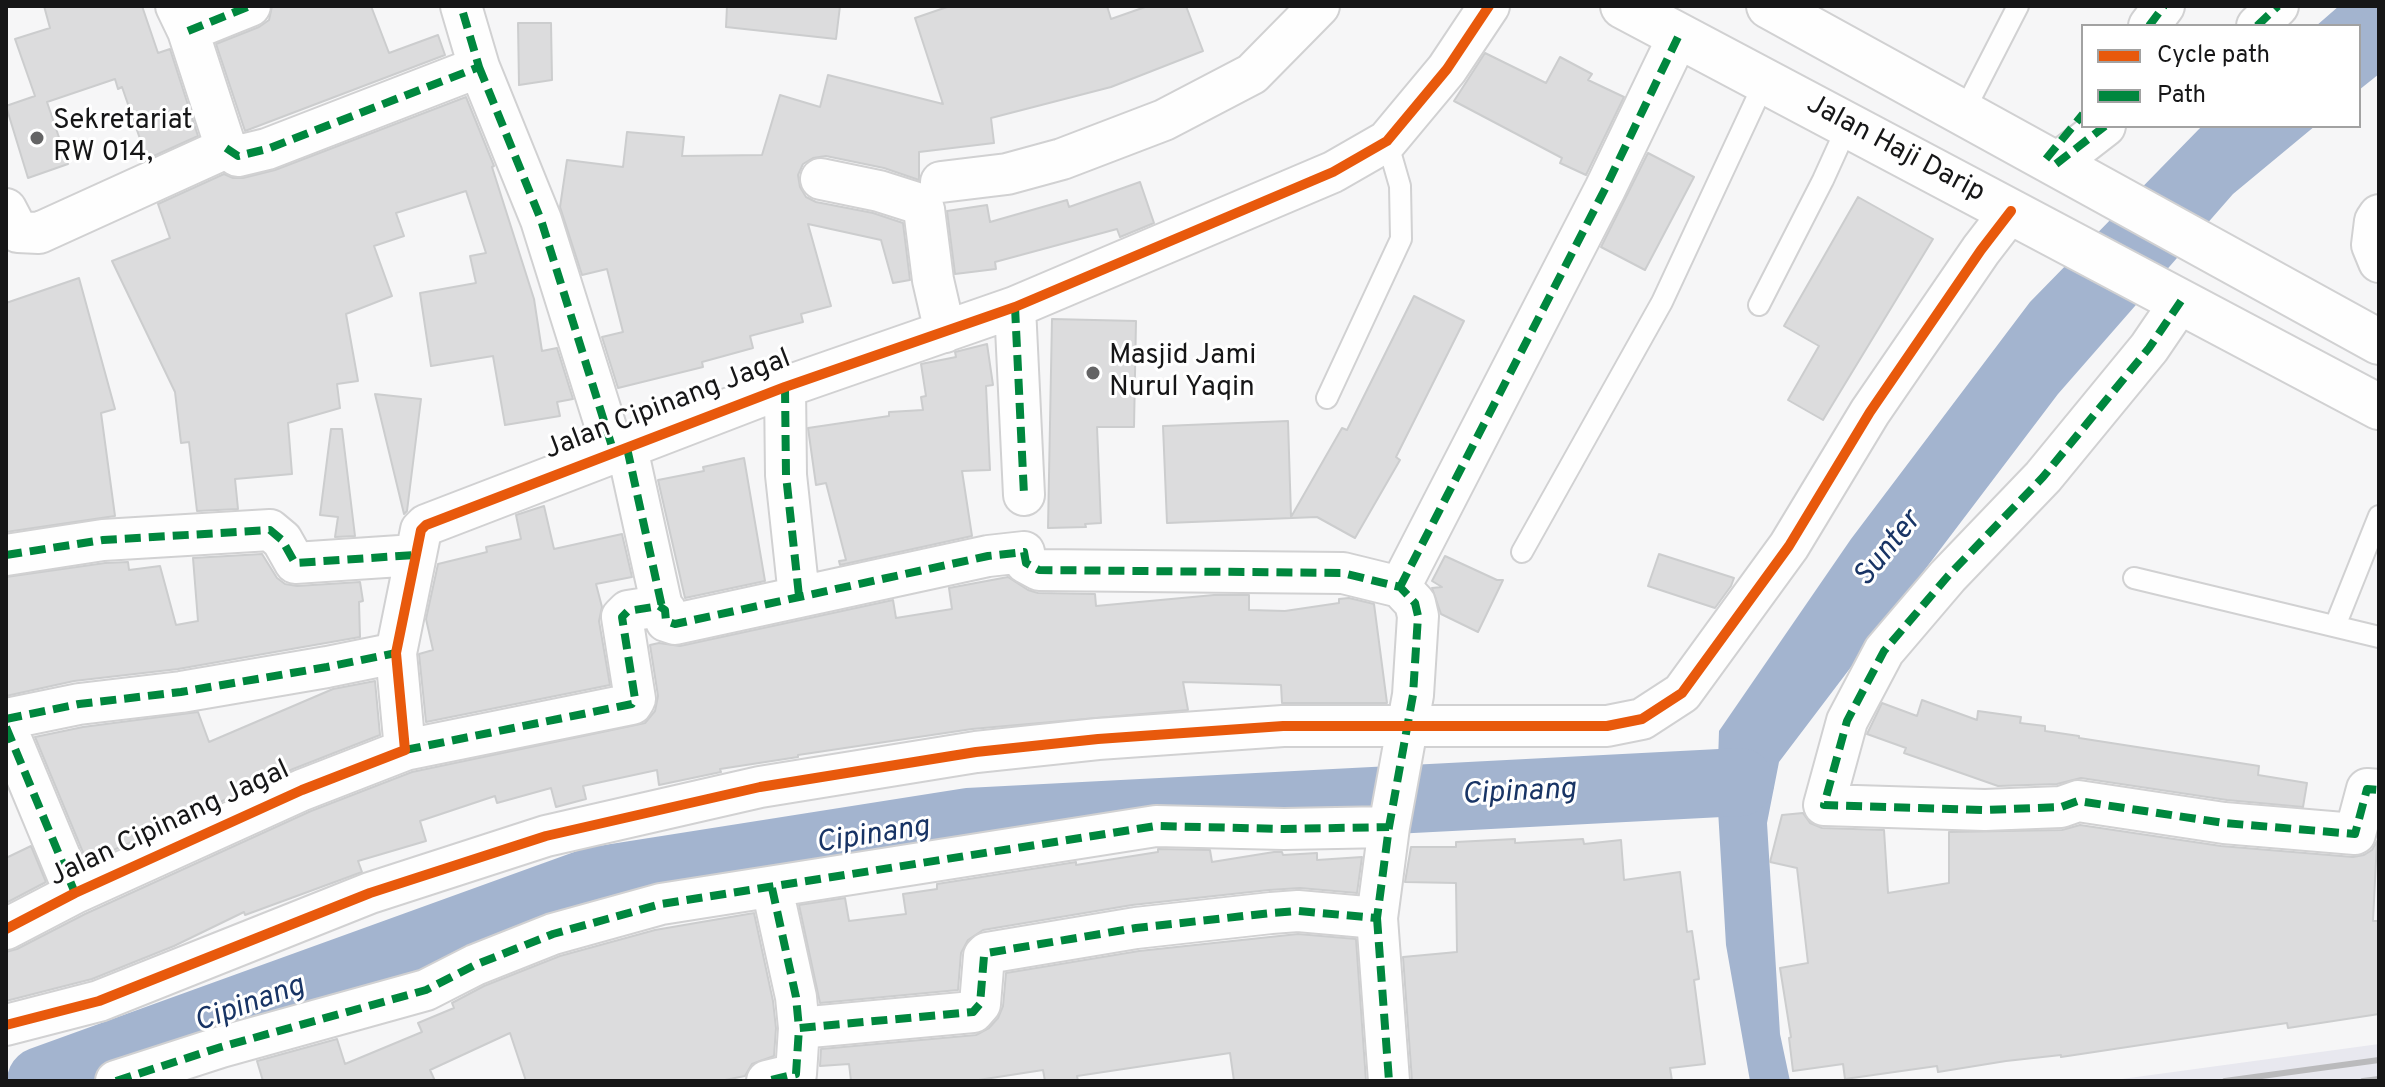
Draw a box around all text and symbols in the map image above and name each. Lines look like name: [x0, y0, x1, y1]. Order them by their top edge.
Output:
legend: [2081, 24, 2361, 128]
text: Cycle path: [2157, 41, 2270, 71]
text: Path: [2157, 81, 2206, 111]
street label: Jalan Haji Darip: [1800, 89, 1990, 211]
place label: Sekretariat RW 014,: [53, 105, 193, 171]
marker: Sekretariat RW 014,: [28, 129, 46, 147]
place label: Masjid Jami Nurul Yaqin: [1109, 340, 1256, 406]
street label: Jalan Cipinang Jagal: [540, 344, 796, 468]
marker: Masjid Jami Nurul Yaqin: [1084, 364, 1102, 382]
water label: Sunter: [1848, 505, 1930, 595]
street label: Jalan Cipinang Jagal: [45, 755, 295, 895]
water label: Cipinang: [1461, 773, 1577, 815]
water label: Cipinang: [814, 810, 932, 864]
water label: Cipinang: [190, 970, 310, 1042]

